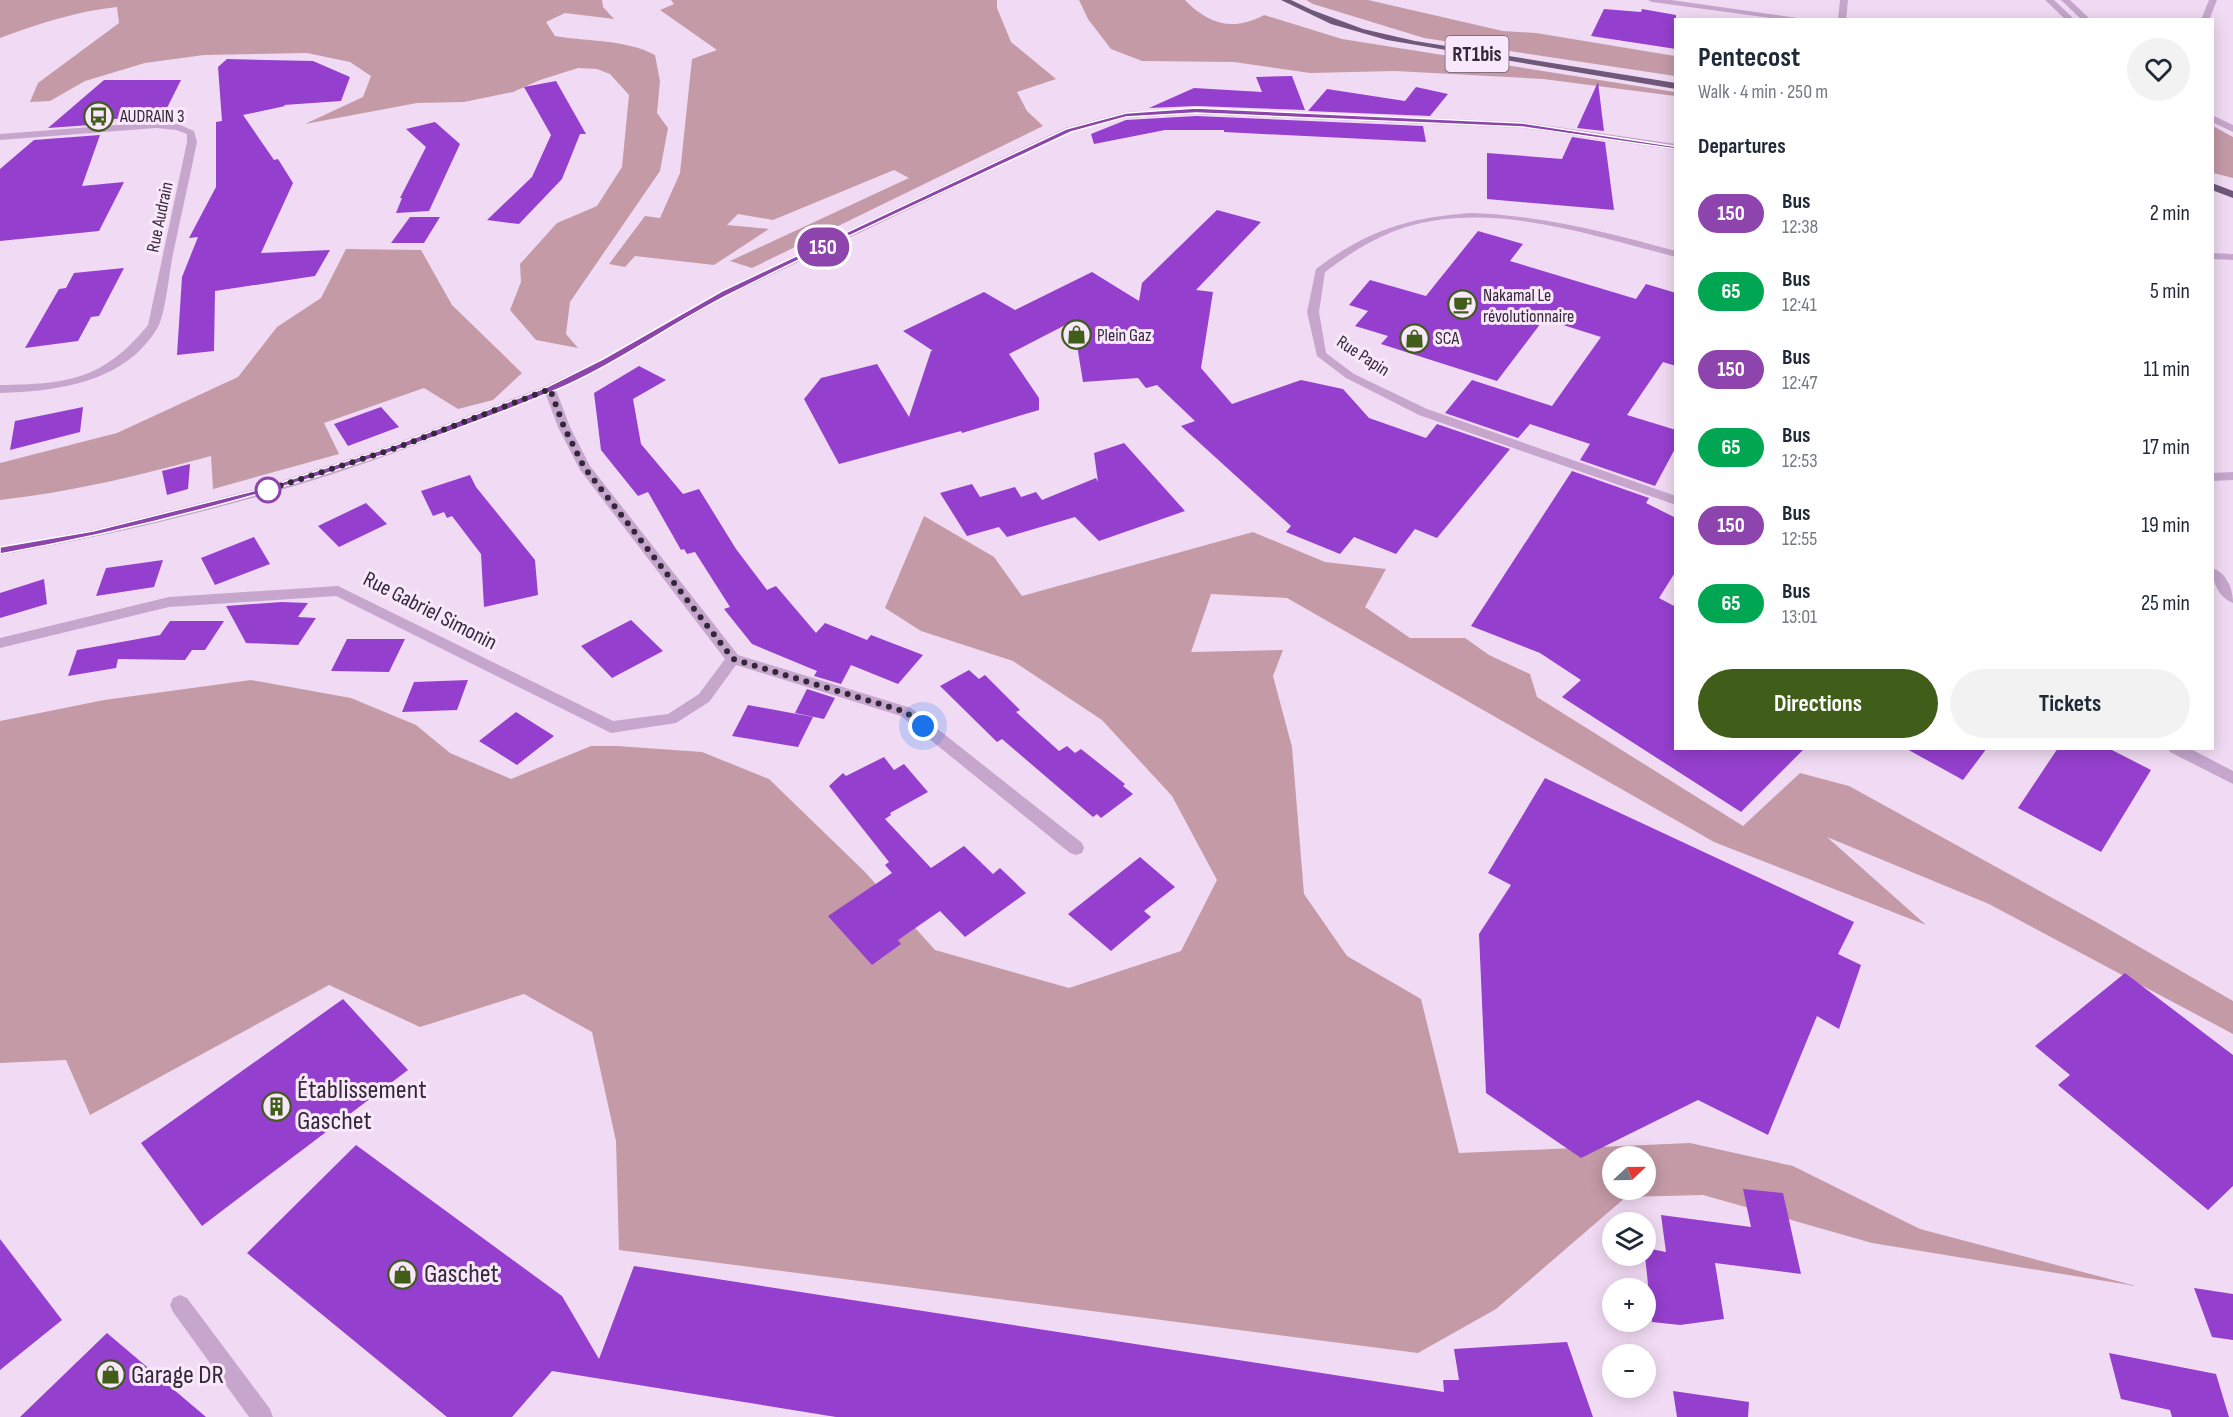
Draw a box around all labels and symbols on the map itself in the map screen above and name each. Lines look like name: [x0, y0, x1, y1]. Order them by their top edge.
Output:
road number: RT1bis: [1446, 36, 1508, 72]
bus stop icon: AUDRAIN 3: [83, 100, 115, 132]
place label: AUDRAIN 3: [119, 106, 184, 127]
street label: Rue Audrain: [142, 180, 178, 254]
line badge: 150: [788, 228, 858, 266]
place label: Nakamal Le révolutionnaire: [1483, 285, 1574, 327]
cafe icon: Nakamal Le révolutionnaire: [1446, 289, 1478, 321]
shop icon: Plein Gaz: [1060, 319, 1092, 351]
shop icon: SCA: [1398, 322, 1430, 354]
place label: Plein Gaz: [1097, 325, 1152, 346]
place label: SCA: [1435, 328, 1459, 349]
street label: Rue Papin: [1333, 331, 1393, 381]
unlabelled marker: [255, 477, 281, 503]
street label: Rue Gabriel Simonin: [359, 566, 501, 656]
your location: [908, 711, 938, 741]
place label: Établissement Gaschet: [297, 1074, 427, 1137]
building icon: Établissement Gaschet: [260, 1090, 292, 1122]
north arrow: [1602, 1146, 1656, 1200]
shop icon: Gaschet: [387, 1258, 419, 1290]
place label: Gaschet: [424, 1258, 499, 1290]
shop icon: Garage DR: [94, 1359, 126, 1391]
place label: Garage DR: [131, 1359, 224, 1391]

